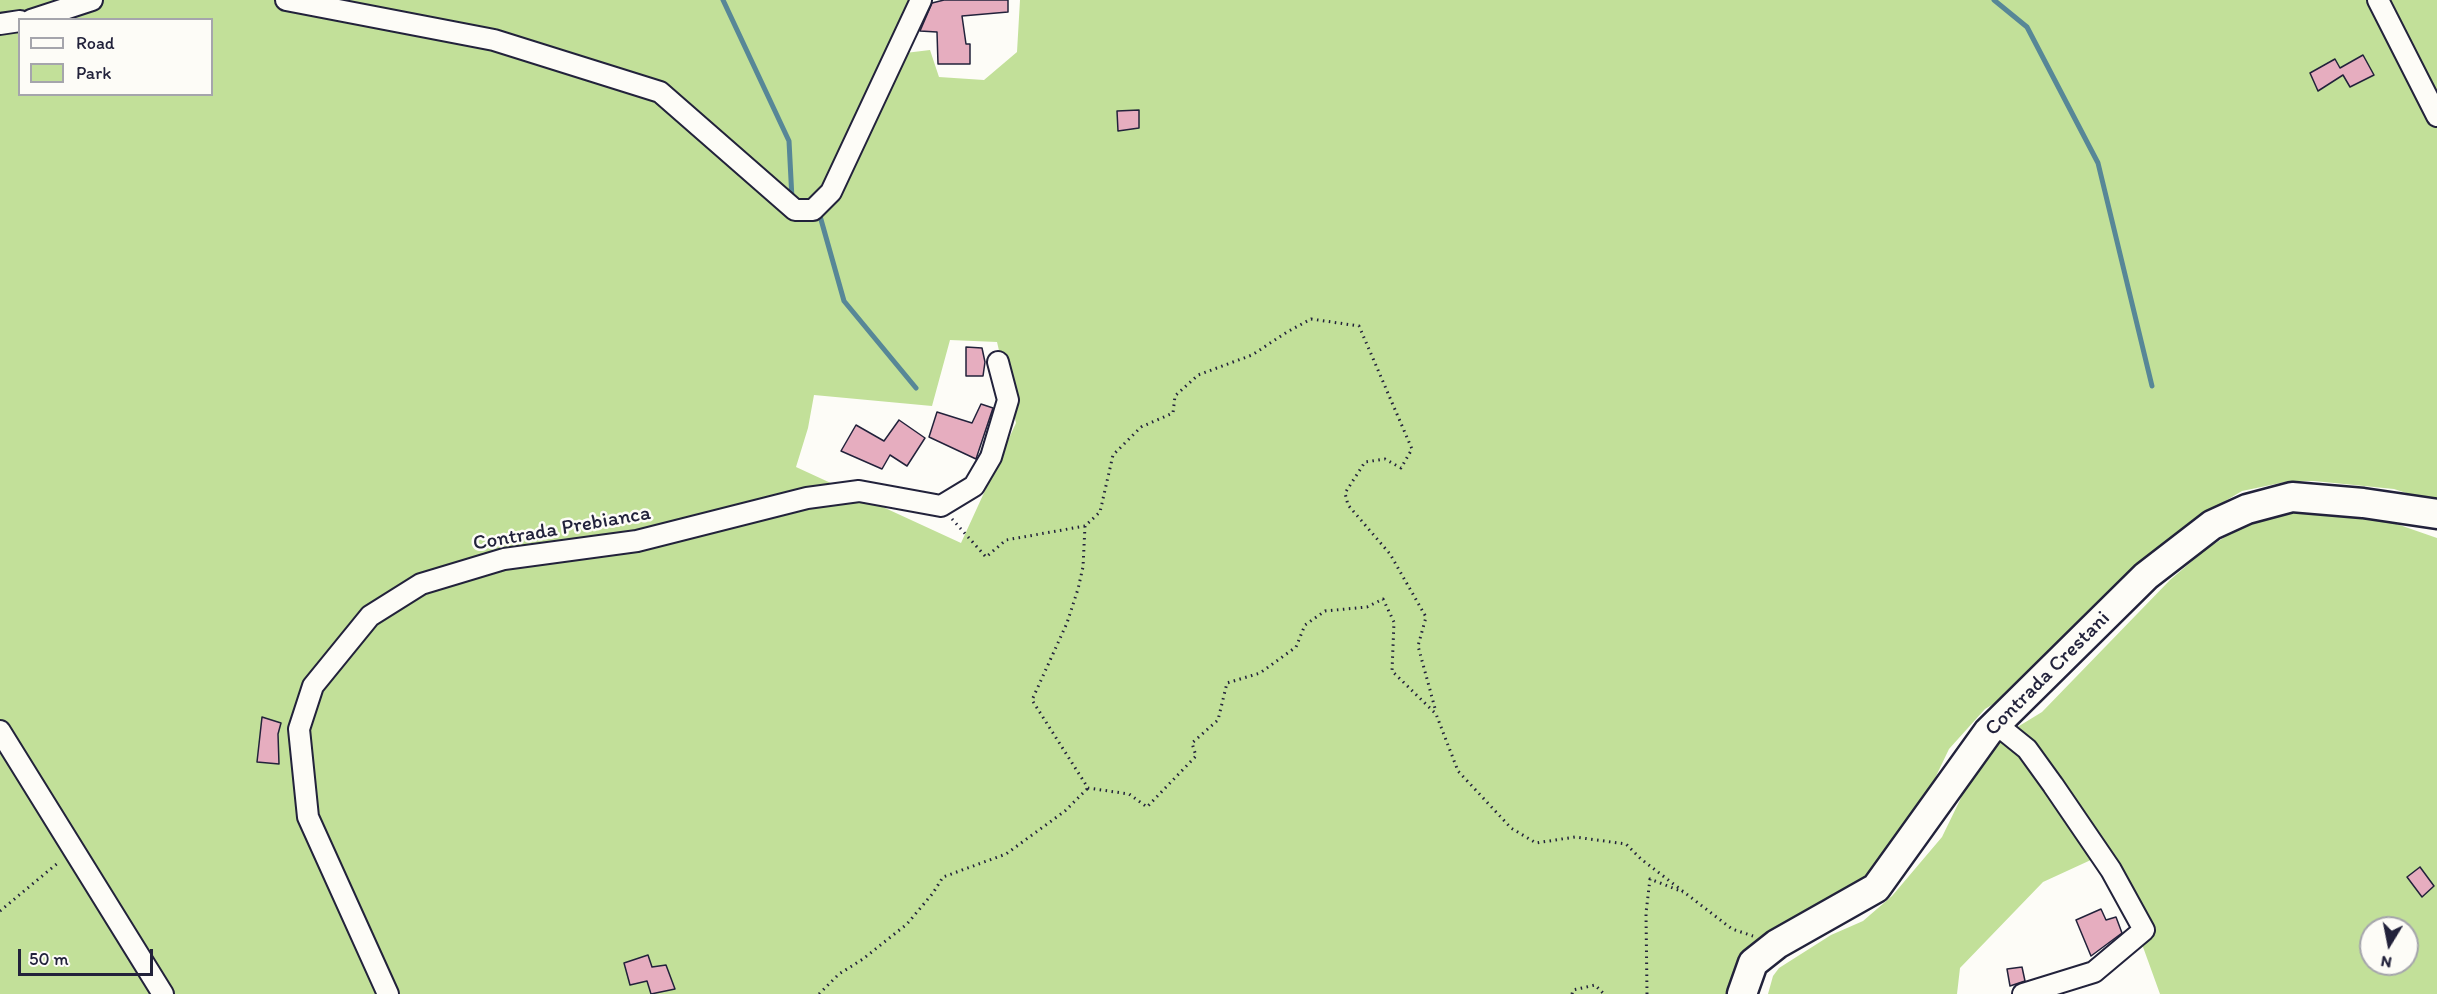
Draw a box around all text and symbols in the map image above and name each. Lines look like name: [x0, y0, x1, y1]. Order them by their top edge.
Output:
legend: [18, 18, 213, 96]
text: Road: [76, 32, 115, 54]
text: Park: [76, 62, 111, 84]
street label: Contrada Prebianca: [471, 501, 653, 557]
street label: Contrada Crestani: [1980, 606, 2116, 742]
north arrow: [2359, 916, 2419, 976]
scale bar: [21, 937, 156, 975]
text: 50 m: [29, 948, 69, 970]
text: N: [2379, 952, 2393, 973]

